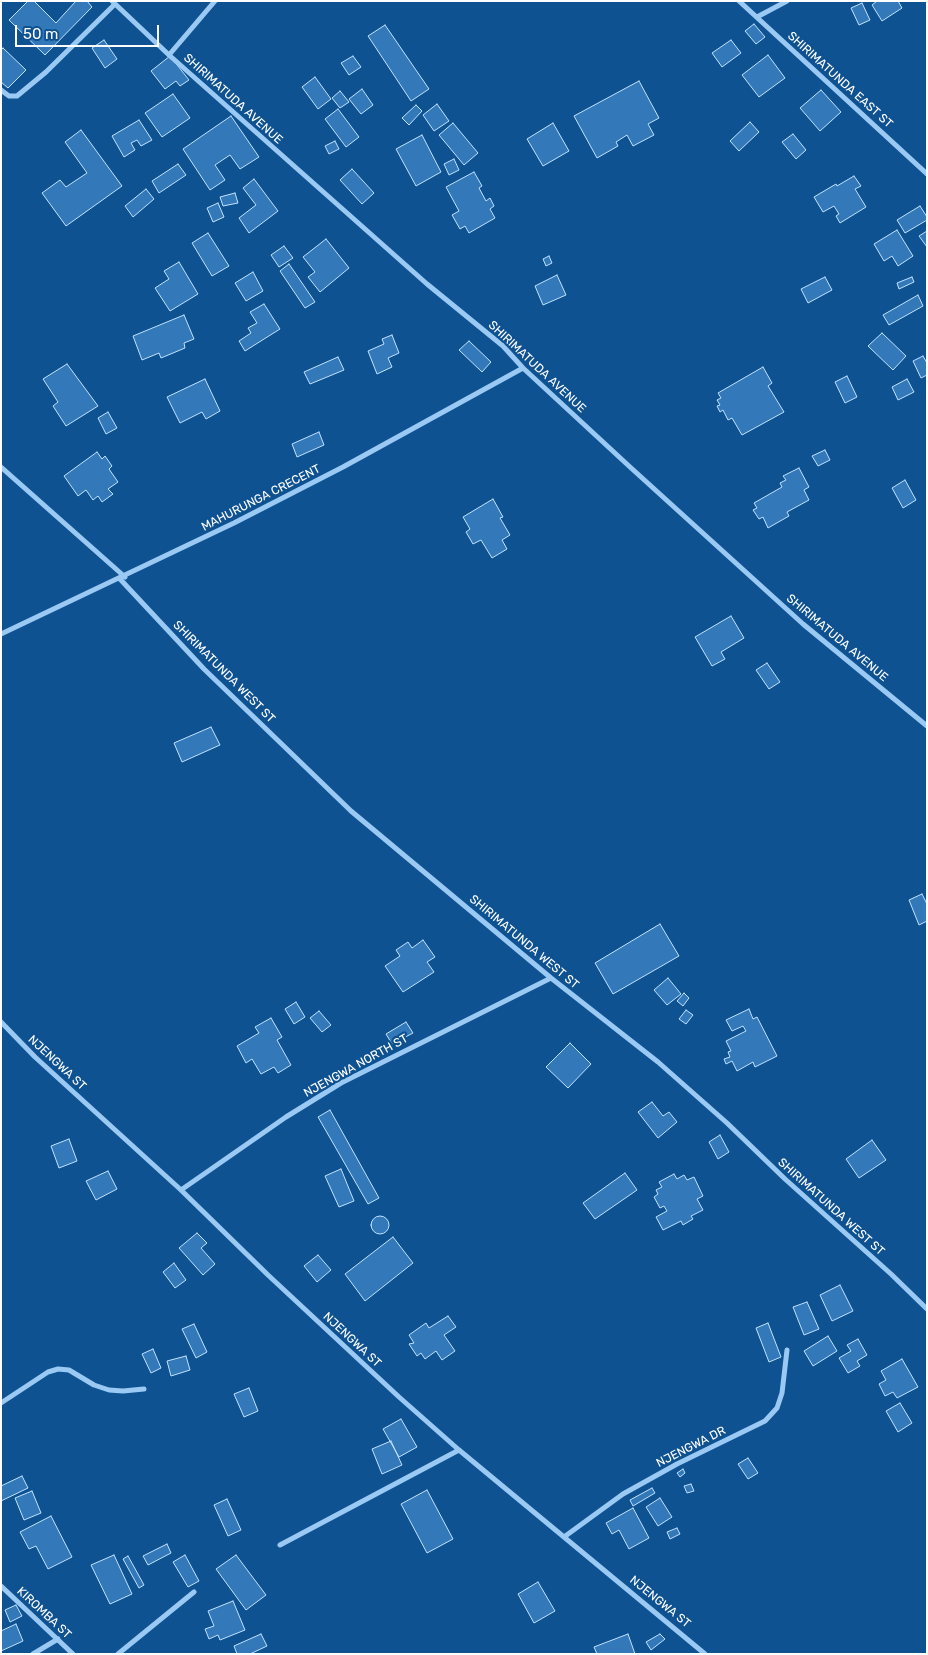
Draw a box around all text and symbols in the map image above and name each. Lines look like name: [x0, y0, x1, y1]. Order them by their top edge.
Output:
scale bar: [18, 15, 161, 47]
text: 50 m: [23, 25, 58, 43]
street label: SHIRIMATUNDA EAST ST: [784, 29, 896, 131]
street label: SHIRIMATUDA AVENUE: [181, 51, 285, 147]
street label: SHIRIMATUDA AVENUE: [485, 318, 589, 416]
street label: MAHURUNGA CRECENT: [199, 462, 323, 534]
street label: SHIRIMATUDA AVENUE: [783, 591, 891, 685]
street label: SHIRIMATUNDA WEST ST: [170, 618, 278, 726]
street label: SHIRIMATUNDA WEST ST: [466, 892, 582, 992]
street label: NJENGWA NORTH ST: [301, 1031, 411, 1101]
street label: NJENGWA ST: [25, 1032, 89, 1094]
street label: SHIRIMATUNDA WEST ST: [775, 1155, 887, 1259]
street label: NJENGWA ST: [320, 1309, 384, 1371]
street label: NJENGWA DR: [654, 1423, 728, 1471]
street label: NJENGWA ST: [627, 1573, 693, 1631]
street label: KIROMBA ST: [14, 1584, 74, 1642]

